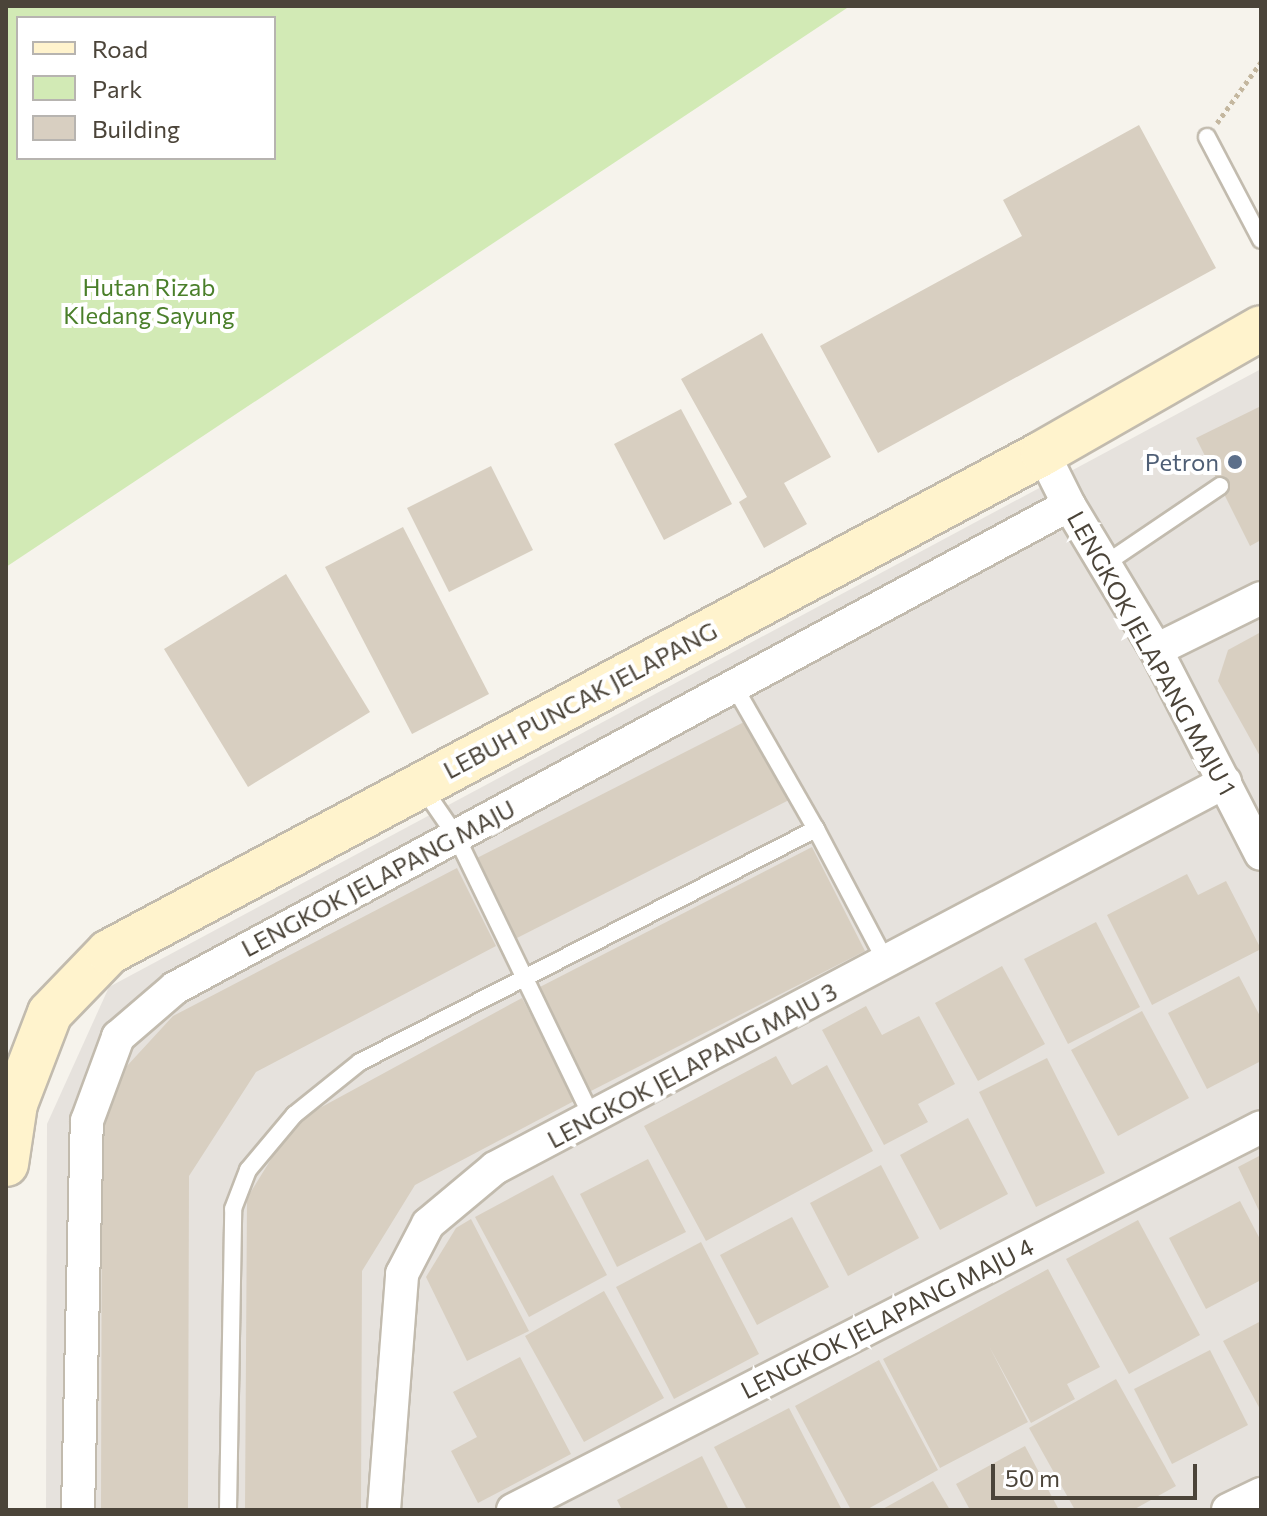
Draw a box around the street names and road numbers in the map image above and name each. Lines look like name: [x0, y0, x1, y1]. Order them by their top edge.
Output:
street label: LENGKOK JELAPANG MAJU 1: [1062, 506, 1242, 800]
street label: LEBUH PUNCAK JELAPANG: [438, 616, 722, 784]
street label: LENGKOK JELAPANG MAJU: [236, 794, 520, 962]
street label: LENGKOK JELAPANG MAJU 3: [542, 976, 842, 1154]
street label: LENGKOK JELAPANG MAJU 4: [736, 1232, 1038, 1404]

